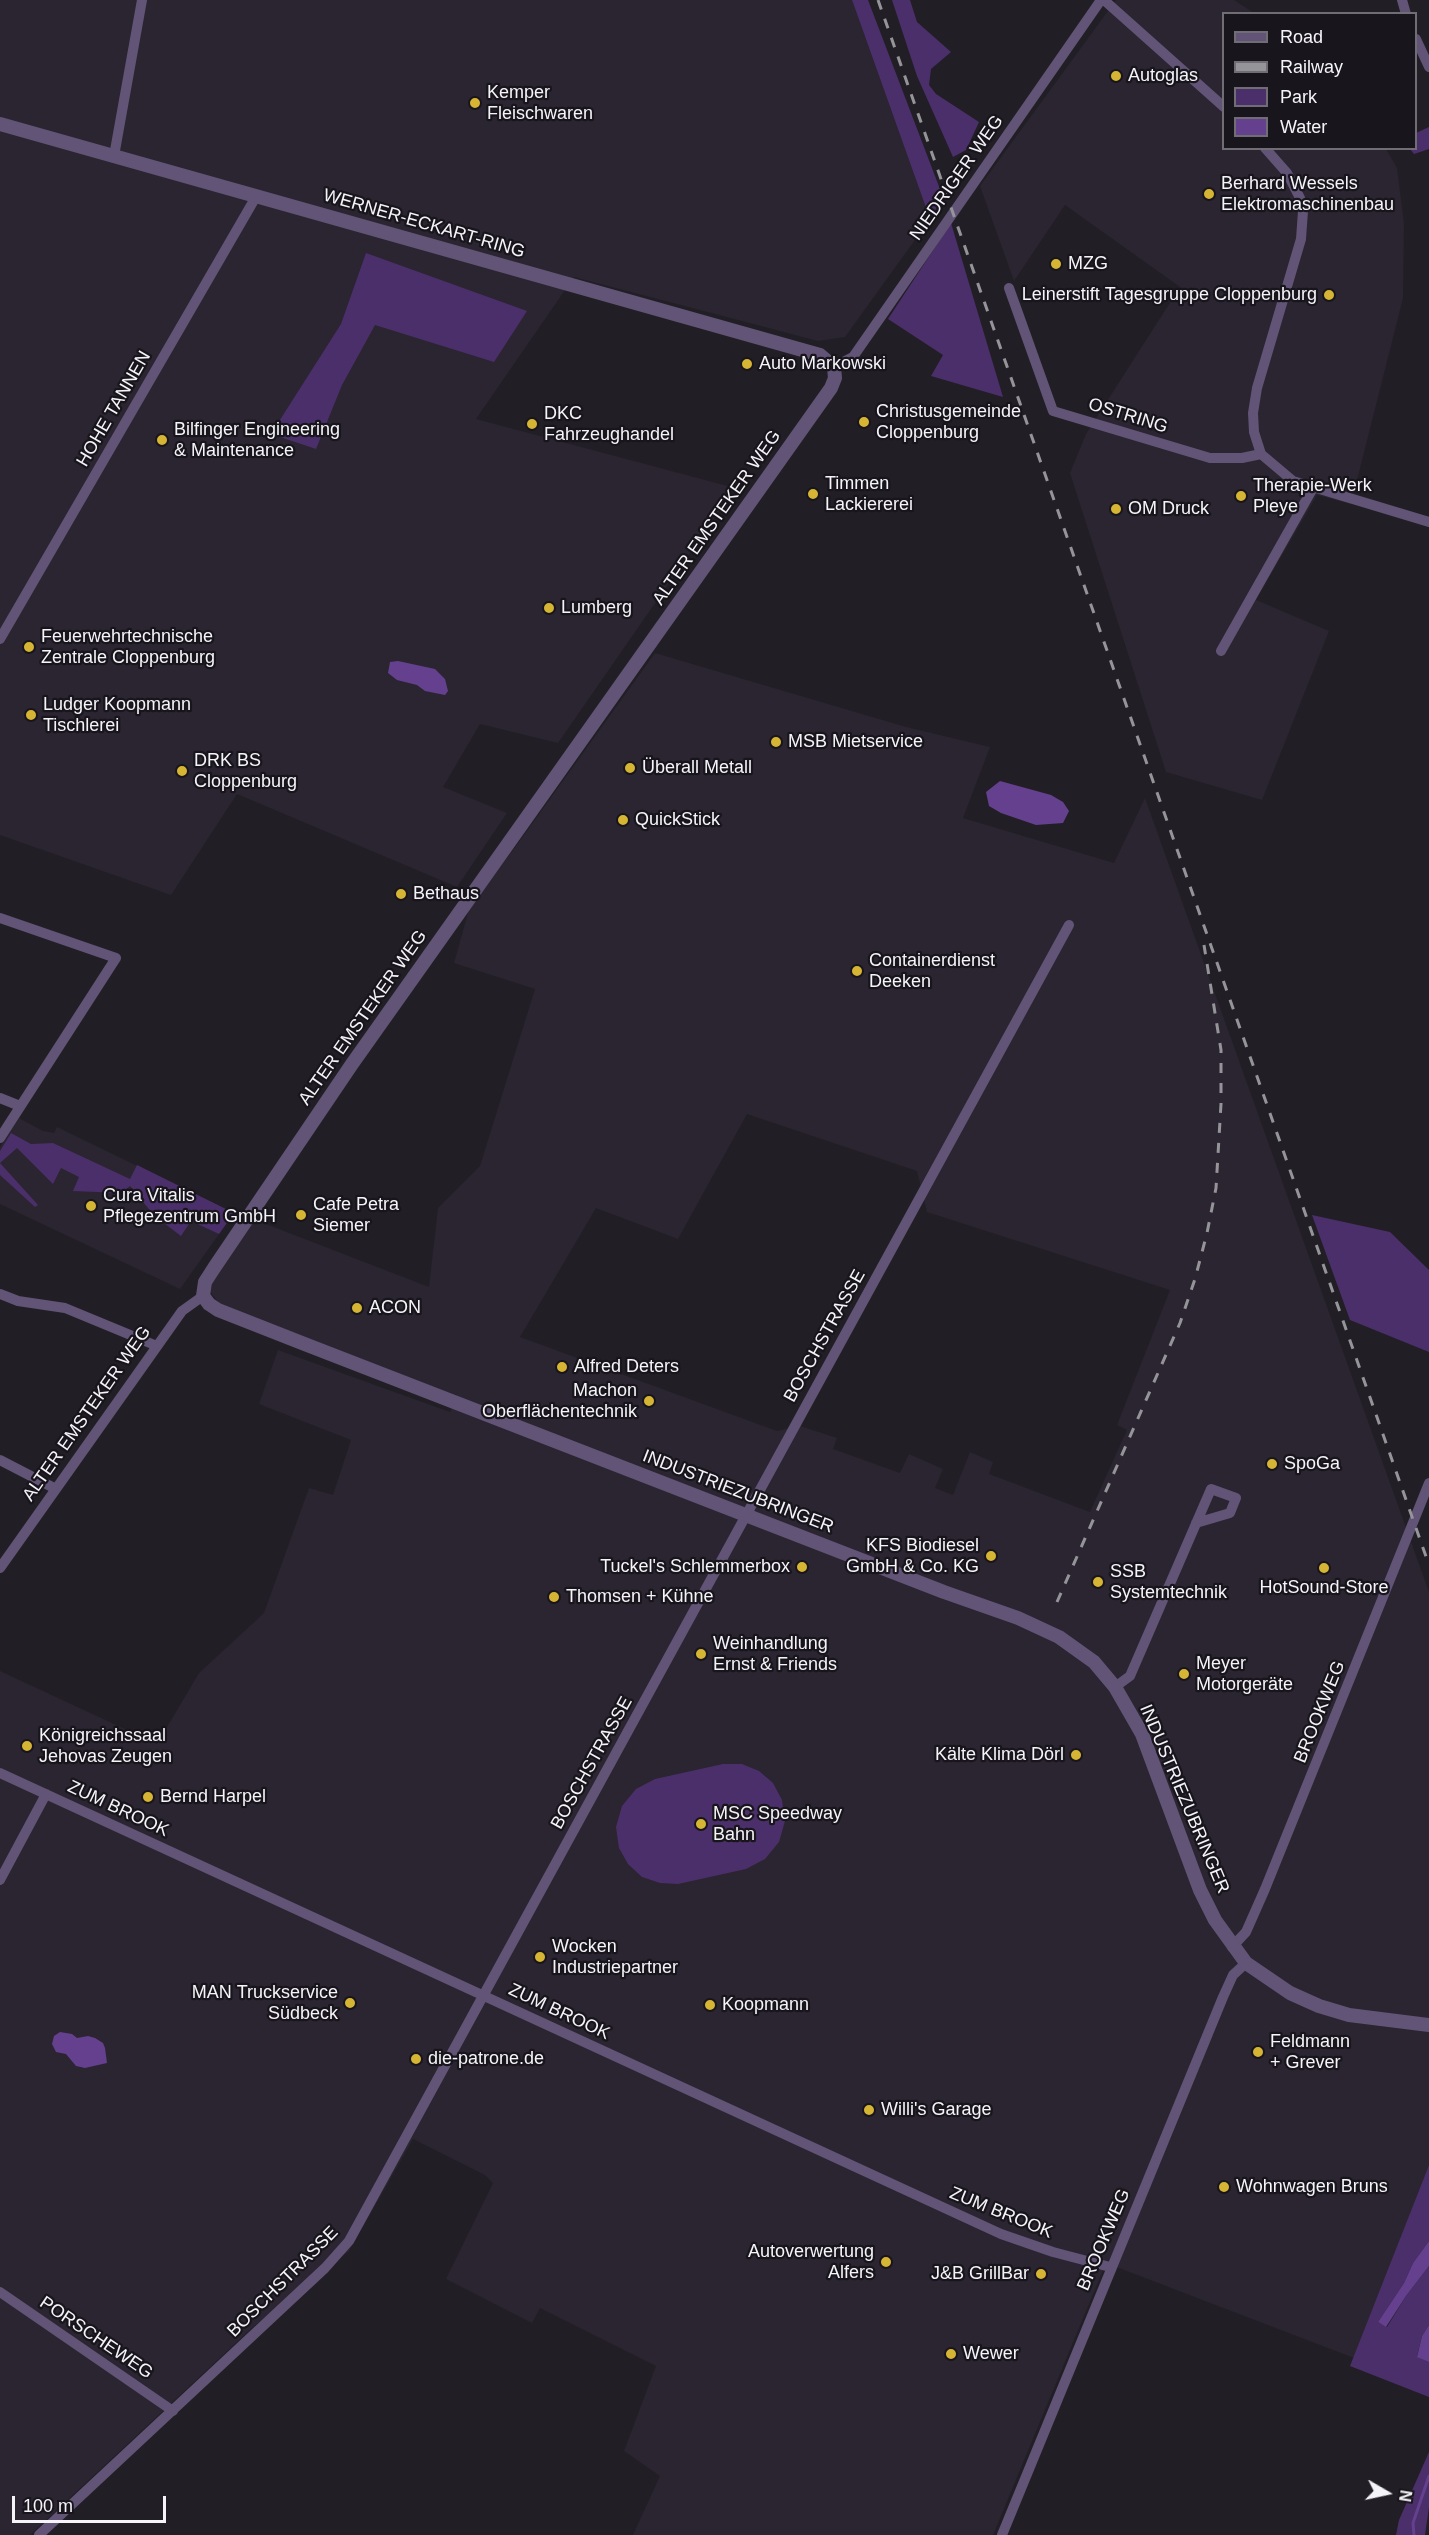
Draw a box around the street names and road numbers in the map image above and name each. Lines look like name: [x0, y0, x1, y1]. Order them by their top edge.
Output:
street label: NIEDRIGER WEG: [906, 111, 1008, 245]
street label: WERNER-ECKART-RING: [321, 185, 527, 263]
street label: HOHE TANNEN: [72, 347, 156, 471]
street label: OSTRING: [1086, 394, 1170, 438]
street label: ALTER EMSTEKER WEG: [648, 426, 786, 610]
street label: ALTER EMSTEKER WEG: [294, 926, 432, 1110]
street label: BOSCHSTRASSE: [780, 1266, 870, 1406]
street label: ALTER EMSTEKER WEG: [18, 1322, 156, 1506]
street label: INDUSTRIEZUBRINGER: [639, 1446, 837, 1538]
street label: BROOKWEG: [1290, 1658, 1350, 1766]
street label: BOSCHSTRASSE: [547, 1693, 637, 1833]
street label: INDUSTRIEZUBRINGER: [1134, 1701, 1234, 1897]
street label: ZUM BROOK: [64, 1776, 172, 1842]
street label: ZUM BROOK: [505, 1979, 613, 2045]
street label: ZUM BROOK: [946, 2183, 1056, 2243]
street label: BROOKWEG: [1073, 2186, 1135, 2294]
street label: BOSCHSTRASSE: [223, 2222, 343, 2342]
street label: PORSCHEWEG: [35, 2292, 157, 2384]

